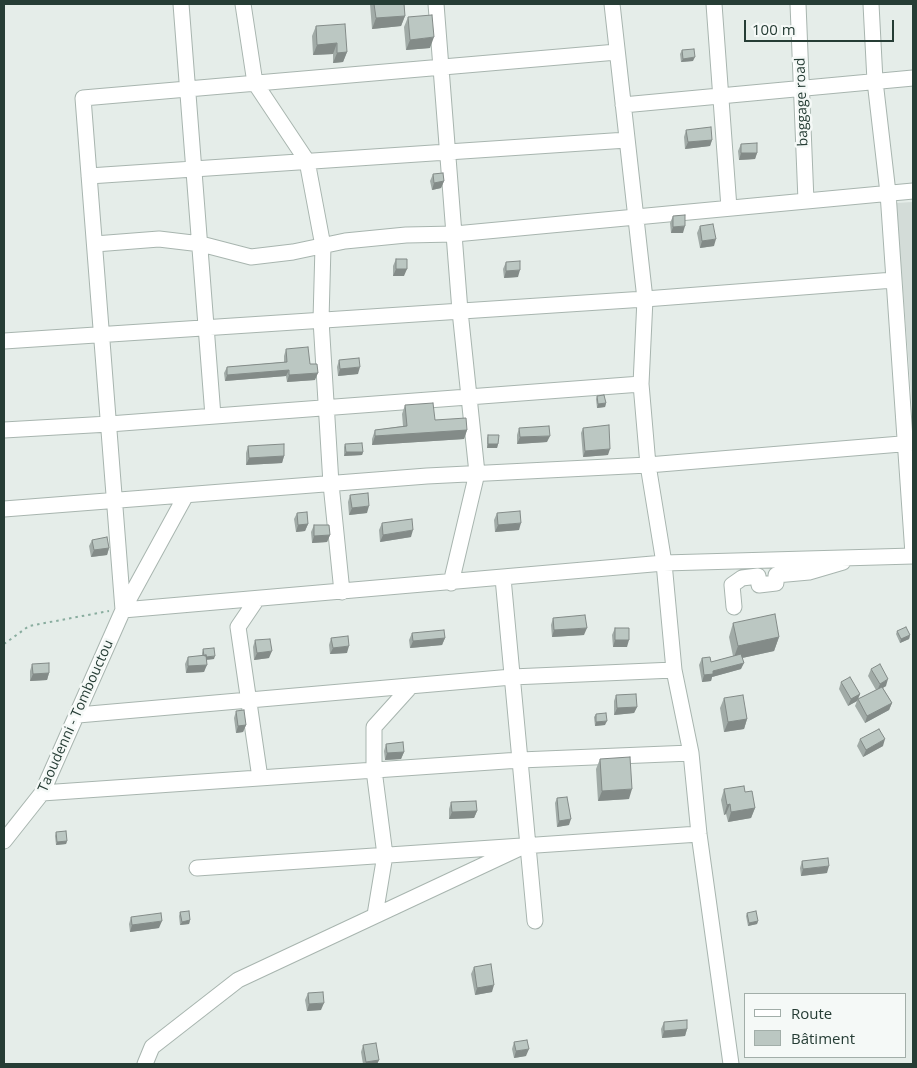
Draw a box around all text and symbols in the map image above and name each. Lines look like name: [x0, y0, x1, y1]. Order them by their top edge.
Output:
scale bar: [747, 10, 897, 42]
text: 100 m: [752, 19, 796, 39]
street label: baggage road: [792, 57, 812, 147]
street label: Taoudenni - Tombouctou: [35, 637, 117, 795]
legend: [744, 993, 907, 1058]
text: Route: [791, 1003, 832, 1023]
text: Bâtiment: [791, 1028, 855, 1048]

